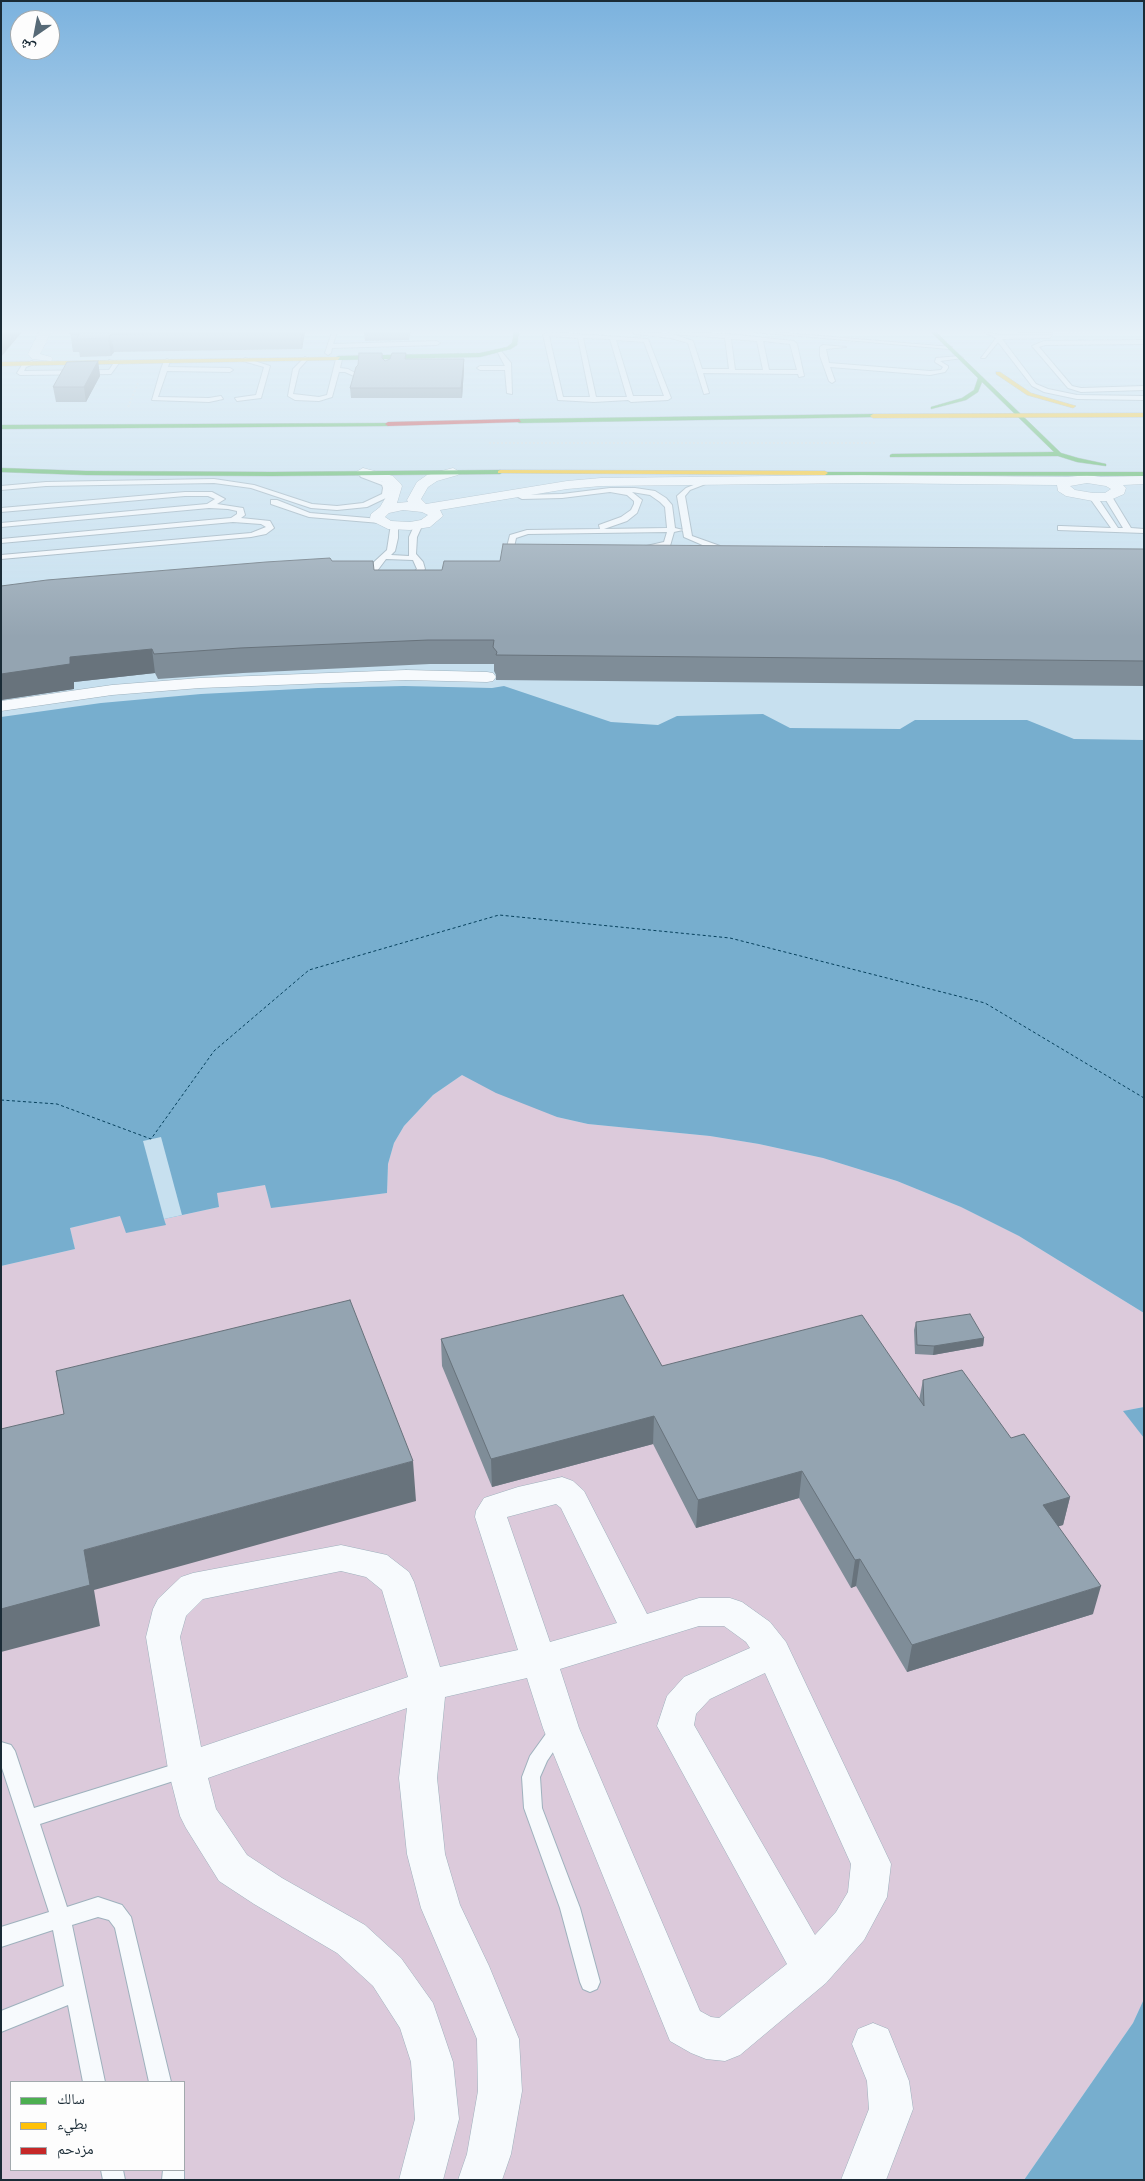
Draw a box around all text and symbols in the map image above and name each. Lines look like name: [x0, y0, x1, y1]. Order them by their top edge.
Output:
north arrow: [10, 10, 60, 60]
text: ش: [15, 34, 39, 60]
legend: [10, 2081, 185, 2171]
text: سالك: [57, 2087, 85, 2110]
text: بطيء: [57, 2112, 87, 2135]
text: مزدحم: [57, 2137, 94, 2160]

